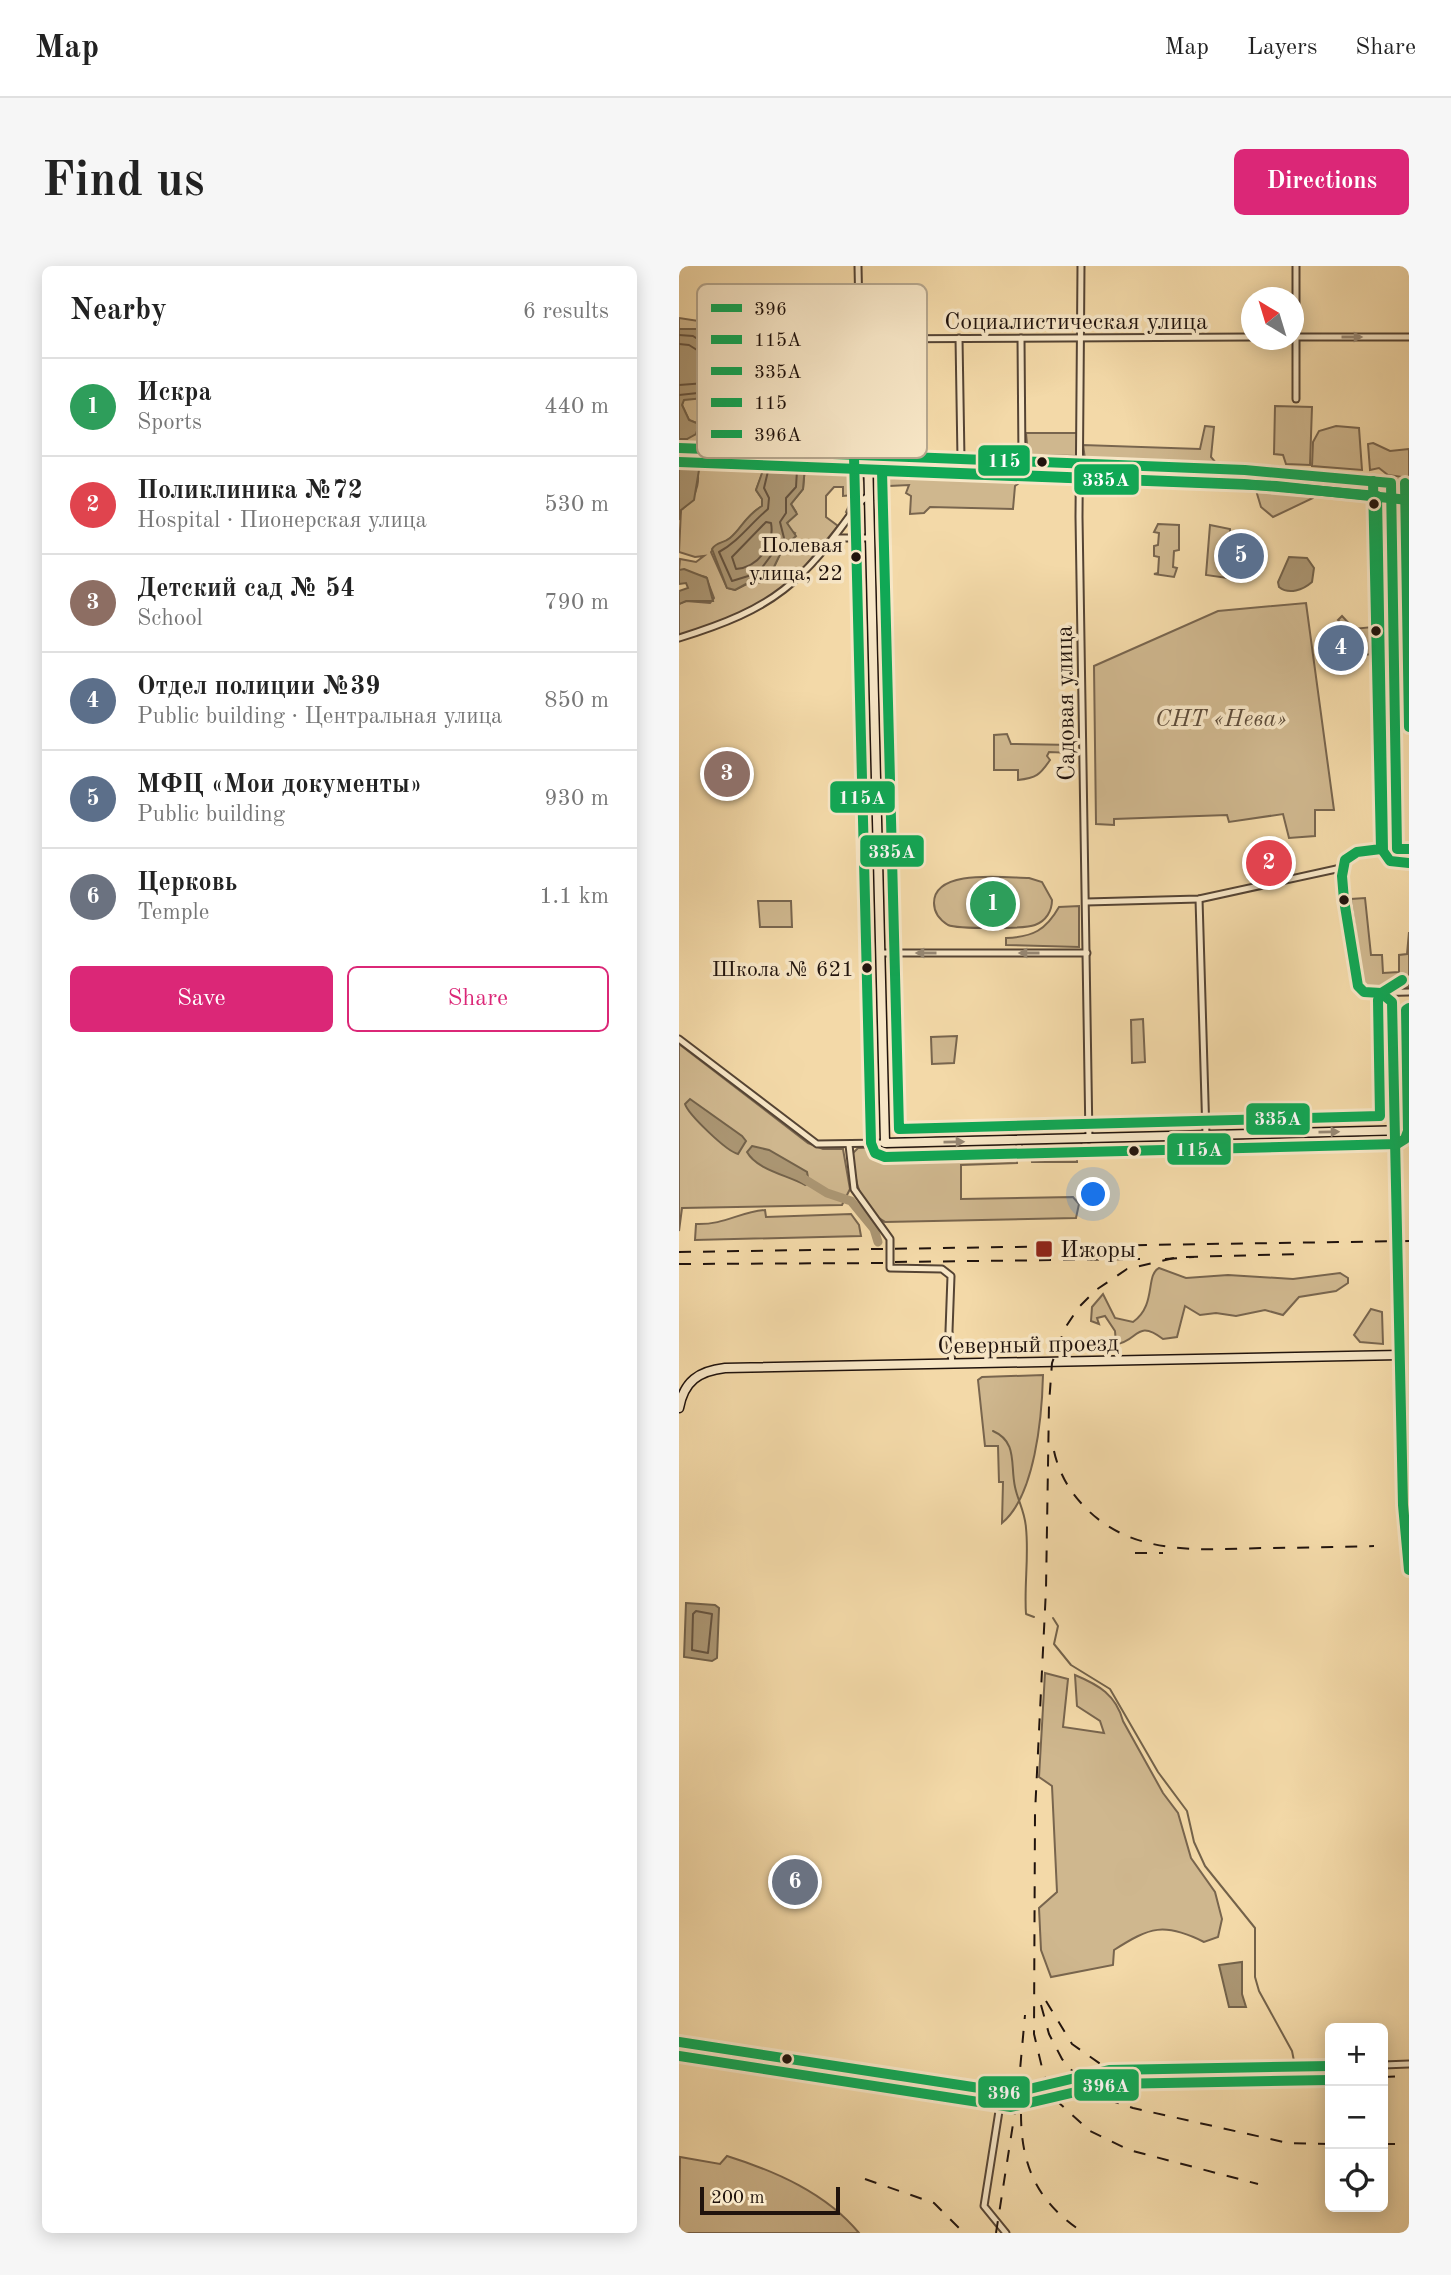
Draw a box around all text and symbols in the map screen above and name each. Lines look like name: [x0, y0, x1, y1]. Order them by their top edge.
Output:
text: Map: [35, 32, 99, 65]
text: Map: [1165, 36, 1209, 60]
text: Layers: [1247, 36, 1317, 60]
text: Share: [1355, 36, 1416, 60]
button: Directions: [1234, 149, 1409, 215]
text: Find us: [42, 158, 205, 207]
legend: [697, 284, 927, 458]
north arrow: [1241, 287, 1304, 350]
text: Nearby: [70, 296, 167, 326]
text: 6 results: [523, 300, 609, 323]
text: 396: [754, 301, 787, 320]
street label: Социалистическая улица: [944, 311, 1208, 335]
one-way arrow: [1341, 331, 1363, 343]
text: 115А: [754, 332, 802, 351]
text: 335А: [754, 364, 802, 383]
text: Искра: [137, 380, 212, 406]
text: 1: [86, 395, 100, 418]
text: 440 m: [544, 395, 609, 418]
text: 115: [754, 395, 787, 414]
text: Sports: [137, 411, 202, 434]
text: 396А: [754, 427, 802, 446]
line badge: 115: [977, 444, 1031, 477]
text: 115: [987, 453, 1021, 472]
unlabelled marker: [1035, 455, 1049, 469]
line badge: 335А: [1073, 463, 1140, 496]
text: 335А: [1082, 472, 1130, 491]
text: Поликлиника №72: [137, 478, 363, 504]
text: 2: [86, 493, 100, 516]
text: 530 m: [544, 493, 609, 516]
unlabelled marker: [1367, 497, 1381, 511]
text: Hospital · Пионерская улица: [137, 509, 427, 532]
pin: 5: [1218, 530, 1264, 582]
place label: Полевая улица, 22: [749, 535, 843, 585]
marker: Полевая улица, 22: [849, 550, 863, 564]
text: Детский сад № 54: [137, 576, 355, 602]
text: 3: [86, 591, 100, 614]
text: 790 m: [544, 591, 609, 614]
text: School: [137, 607, 203, 630]
pin: 4: [1318, 622, 1364, 674]
unlabelled marker: [1369, 624, 1383, 638]
street label: Садовая улица: [1054, 625, 1080, 781]
text: Отдел полиции №39: [137, 674, 380, 700]
text: 4: [86, 689, 100, 712]
text: 850 m: [544, 689, 609, 712]
text: Public building · Центральная улица: [137, 705, 502, 728]
park label: СНТ «Нева»: [1155, 708, 1287, 732]
pin: 3: [704, 748, 750, 800]
text: МФЦ «Мои документы»: [137, 772, 422, 798]
line badge: 115А: [829, 780, 896, 814]
text: 5: [86, 787, 100, 810]
text: 930 m: [544, 787, 609, 810]
text: 115А: [838, 790, 886, 809]
text: Public building: [137, 803, 285, 826]
line badge: 335А: [859, 834, 925, 868]
pin: 2: [1246, 837, 1292, 889]
text: 335А: [868, 844, 916, 863]
text: Церковь: [137, 870, 237, 896]
pin: 1: [970, 878, 1016, 930]
text: 6: [86, 885, 100, 908]
text: 1.1 km: [539, 885, 609, 908]
unlabelled marker: [1337, 893, 1351, 907]
text: Temple: [137, 901, 209, 924]
one-way arrow: [915, 947, 937, 959]
one-way arrow: [1018, 947, 1040, 959]
place label: Школа № 621: [712, 959, 854, 981]
marker: Школа № 621: [860, 961, 874, 975]
button: Save: [70, 966, 333, 1032]
button: Share: [347, 966, 609, 1032]
line badge: 335А: [1245, 1102, 1311, 1136]
text: 335А: [1254, 1111, 1302, 1130]
one-way arrow: [1318, 1126, 1340, 1138]
line badge: 115А: [1166, 1132, 1232, 1166]
one-way arrow: [943, 1136, 965, 1147]
text: 115А: [1175, 1142, 1223, 1161]
unlabelled marker: [1127, 1144, 1141, 1158]
your location: [1076, 1177, 1110, 1211]
marker: Ижоры: [1034, 1239, 1054, 1259]
place label: Ижоры: [1060, 1239, 1136, 1263]
street label: Северный проезд: [937, 1332, 1119, 1360]
pin: 6: [772, 1856, 818, 1908]
map controls: [1325, 2023, 1388, 2212]
button: +: [1325, 2023, 1388, 2086]
unlabelled marker: [780, 2052, 794, 2066]
line badge: 396А: [1073, 2068, 1140, 2102]
line badge: 396: [977, 2075, 1031, 2109]
text: 396А: [1082, 2078, 1130, 2097]
text: 396: [987, 2085, 1021, 2104]
button: −: [1325, 2086, 1388, 2149]
button: locate: [1325, 2149, 1388, 2212]
scale bar: [700, 2184, 840, 2216]
text: 200 m: [711, 2189, 764, 2208]

